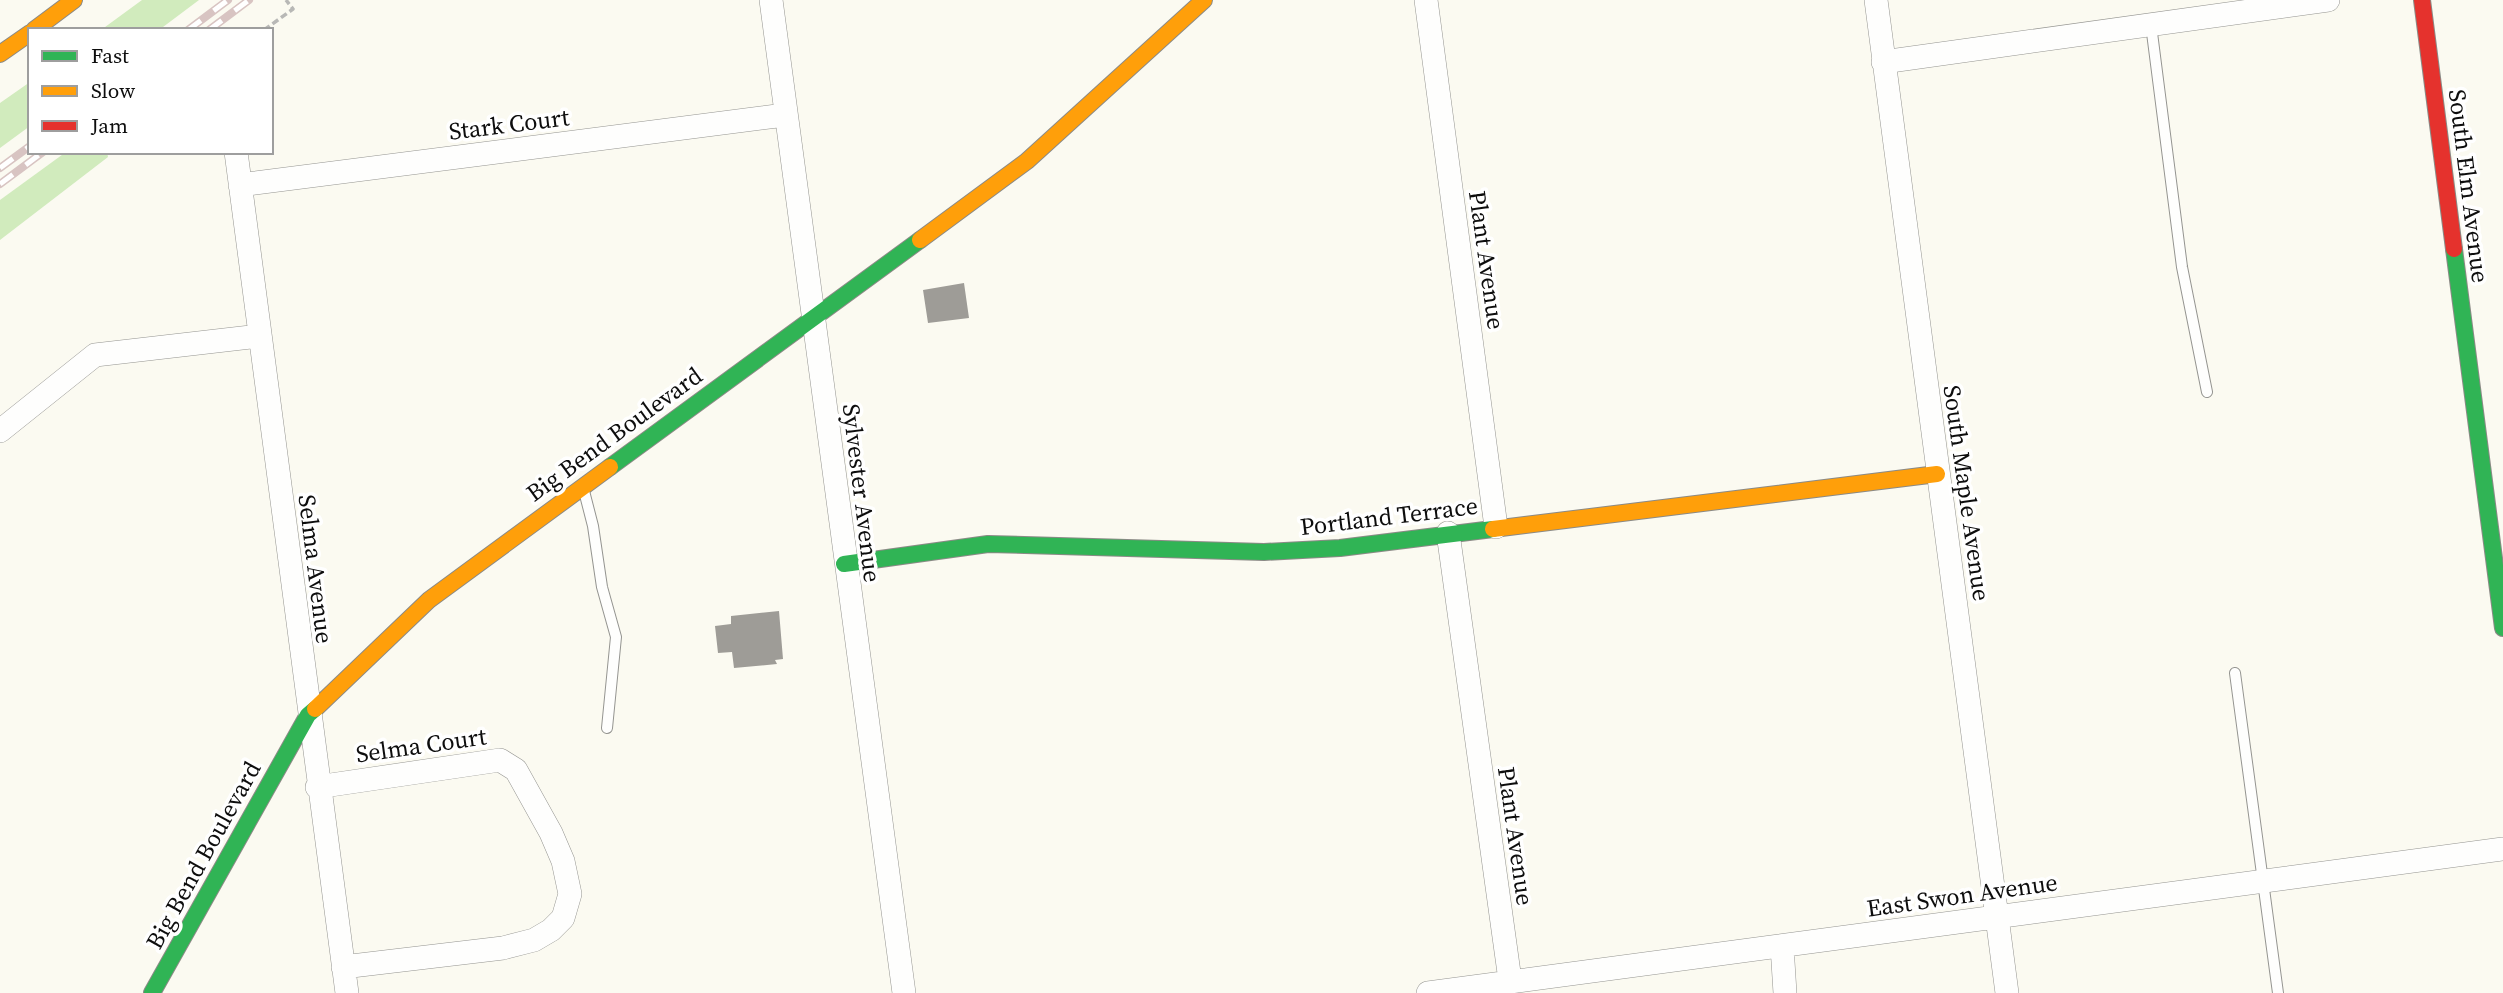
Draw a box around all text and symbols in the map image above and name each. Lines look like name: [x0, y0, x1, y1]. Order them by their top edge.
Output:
legend: [28, 28, 273, 154]
text: Fast: [91, 41, 129, 70]
text: Slow: [91, 76, 135, 105]
street label: South Elm Avenue: [2441, 87, 2497, 285]
street label: Stark Court: [447, 100, 571, 148]
text: Jam: [90, 111, 128, 140]
street label: Plant Avenue: [1461, 189, 1513, 331]
street label: Big Bend Boulevard: [519, 359, 709, 509]
street label: South Maple Avenue: [1936, 383, 1998, 603]
street label: Sylvester Avenue: [835, 402, 889, 584]
street label: Portland Terrace: [1298, 489, 1480, 543]
street label: Selma Avenue: [291, 493, 341, 645]
street label: Selma Court: [354, 719, 489, 770]
street label: Big Bend Boulevard: [138, 755, 268, 955]
street label: Plant Avenue: [1490, 765, 1542, 907]
street label: East Swon Avenue: [1865, 865, 2059, 925]

